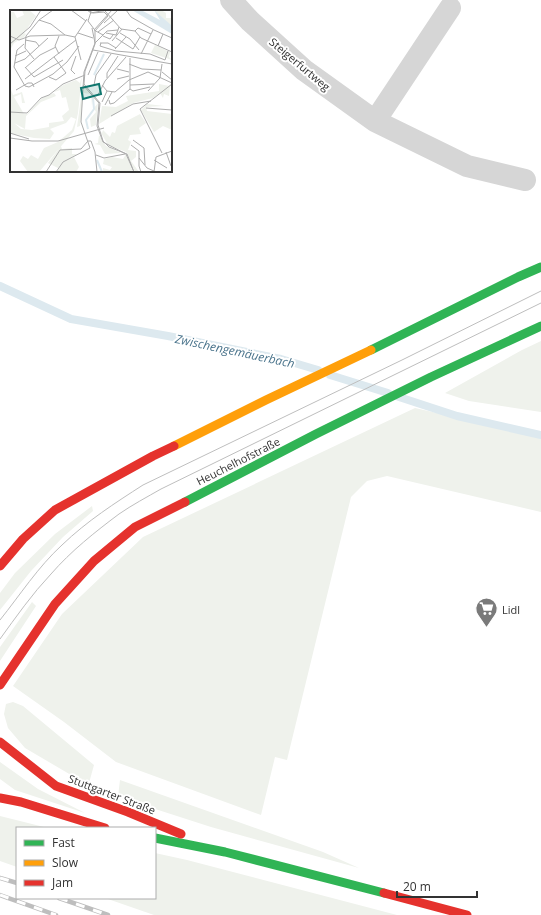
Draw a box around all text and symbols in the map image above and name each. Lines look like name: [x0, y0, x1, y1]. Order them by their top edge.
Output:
inset map: [10, 10, 172, 172]
street label: Steigerfurtweg: [266, 34, 334, 94]
water label: Zwischengemäuerbach: [173, 330, 296, 372]
street label: Heuchelhofstraße: [194, 433, 282, 489]
supermarket icon: Lidl: [473, 596, 499, 629]
place label: Lidl: [502, 602, 520, 617]
street label: Stuttgarter Straße: [66, 770, 158, 818]
legend: [16, 827, 156, 899]
text: Fast: [52, 834, 75, 851]
text: Slow: [52, 854, 79, 871]
scale bar: [397, 873, 477, 899]
text: Jam: [51, 874, 73, 891]
text: 20 m: [403, 878, 431, 895]

